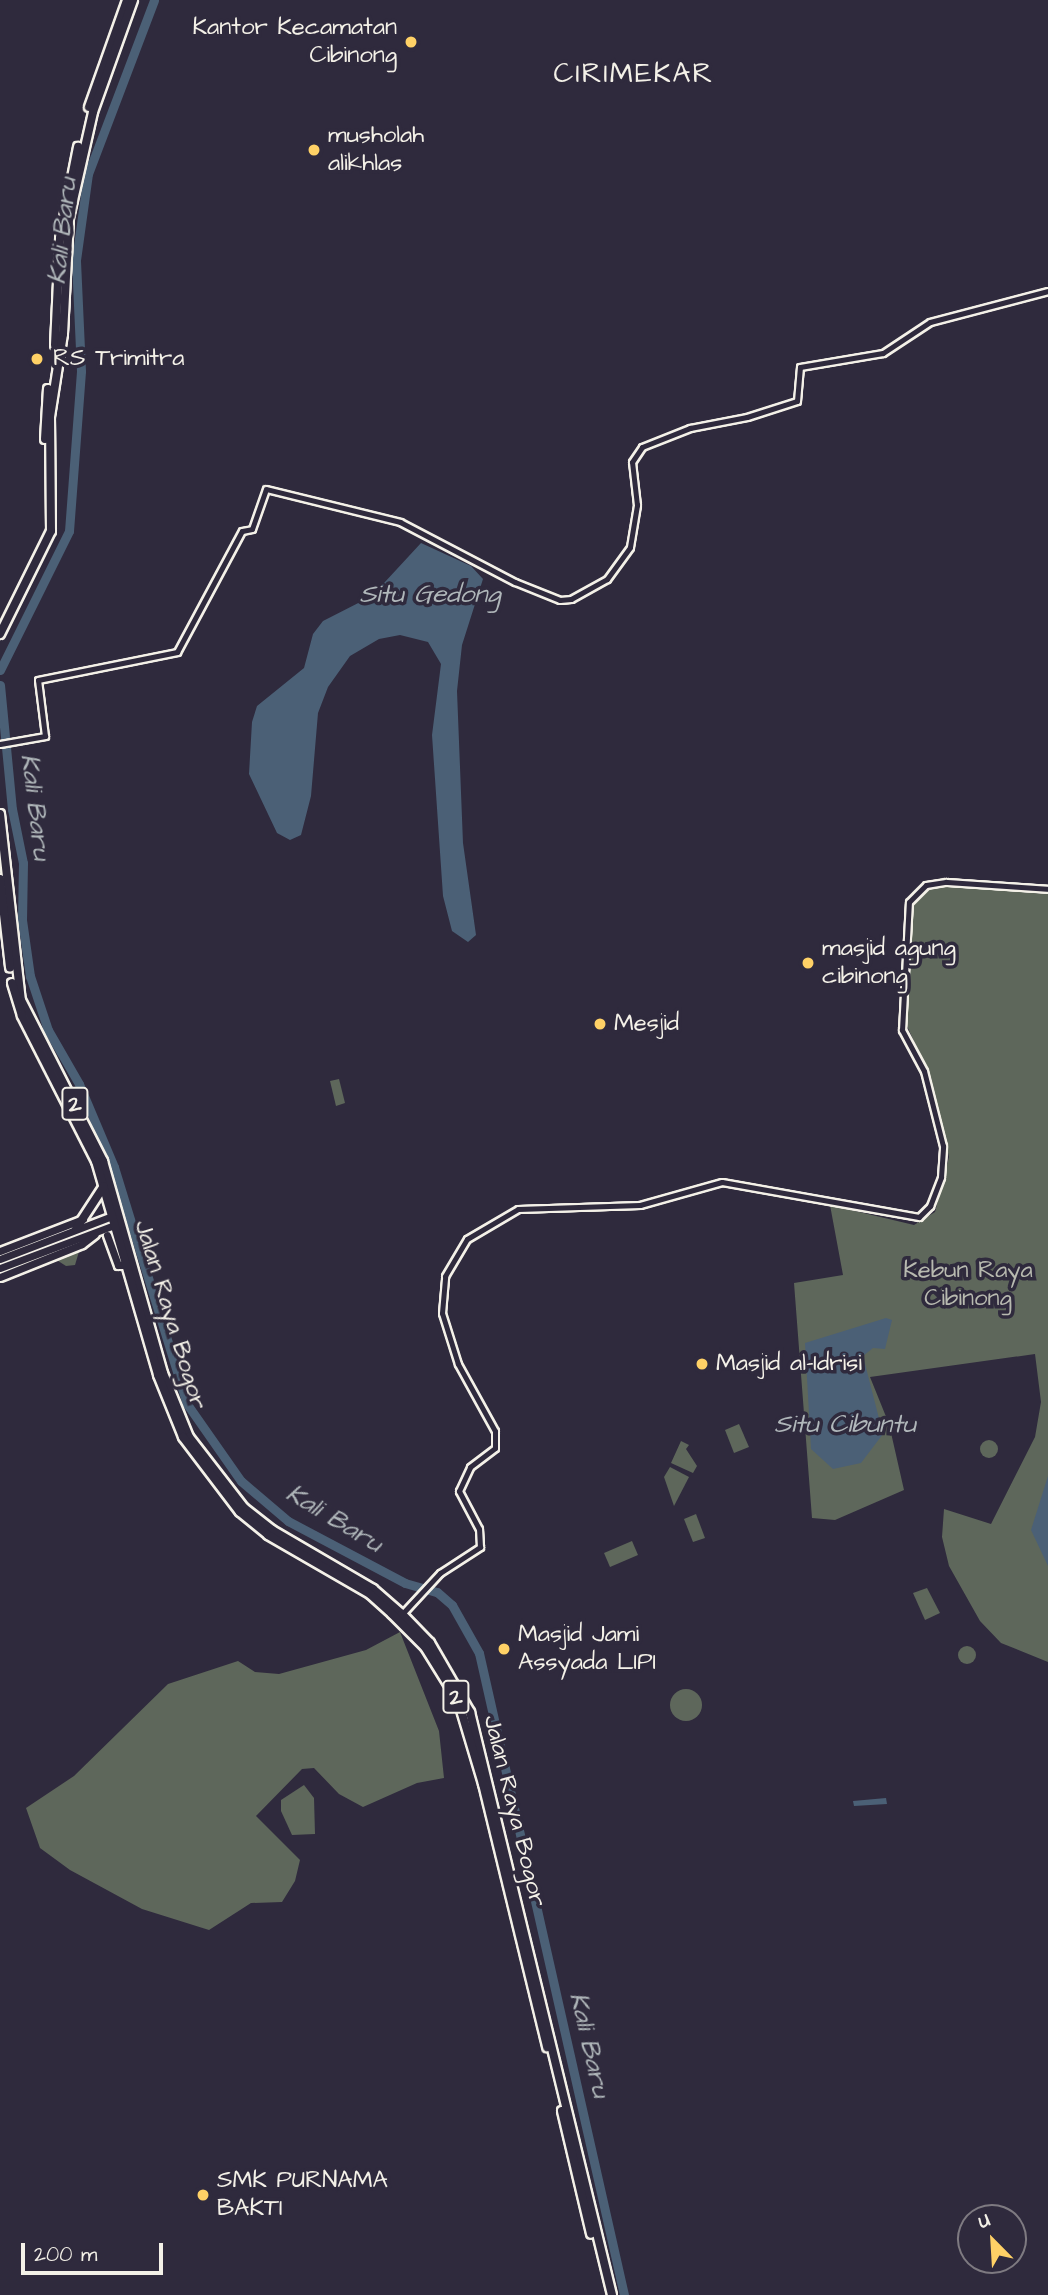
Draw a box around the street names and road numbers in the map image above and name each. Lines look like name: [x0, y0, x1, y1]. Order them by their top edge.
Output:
road number: 2: [61, 1084, 89, 1124]
street label: Jalan Raya Bogor: [128, 1217, 212, 1413]
road number: 2: [442, 1678, 470, 1716]
street label: Jalan Raya Bogor: [476, 1712, 552, 1910]

